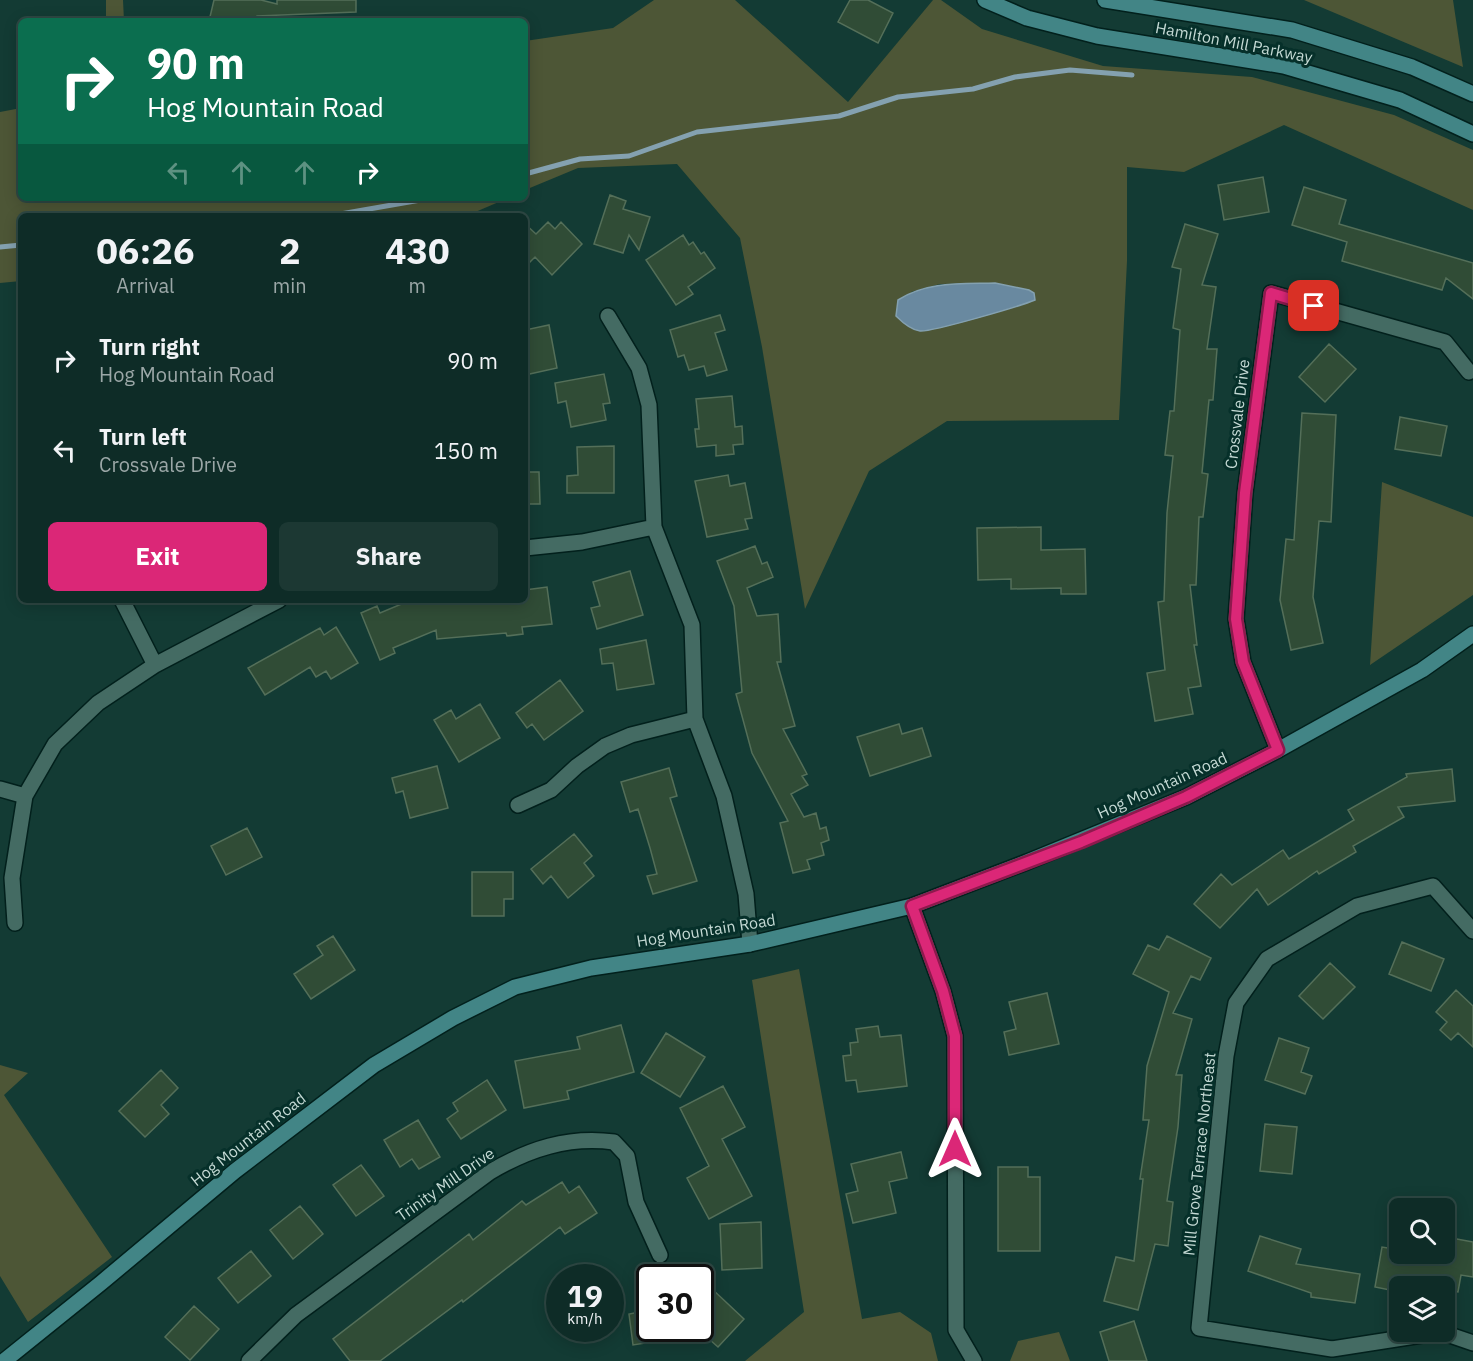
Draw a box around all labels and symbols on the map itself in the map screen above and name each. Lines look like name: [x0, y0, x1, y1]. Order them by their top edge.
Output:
street label: Hamilton Mill Parkway: [1154, 17, 1314, 67]
pin: [1288, 280, 1339, 331]
street label: Crossvale Drive: [1220, 358, 1254, 470]
street label: Hog Mountain Road: [1094, 747, 1230, 823]
street label: Hog Mountain Road: [635, 909, 777, 951]
street label: Mill Grove Terrace Northeast: [1178, 1051, 1220, 1257]
street label: Hog Mountain Road: [187, 1088, 309, 1190]
position arrow: [923, 1117, 987, 1181]
street label: Trinity Mill Drive: [392, 1143, 498, 1225]
speed limit sign: 30: [636, 1264, 714, 1342]

